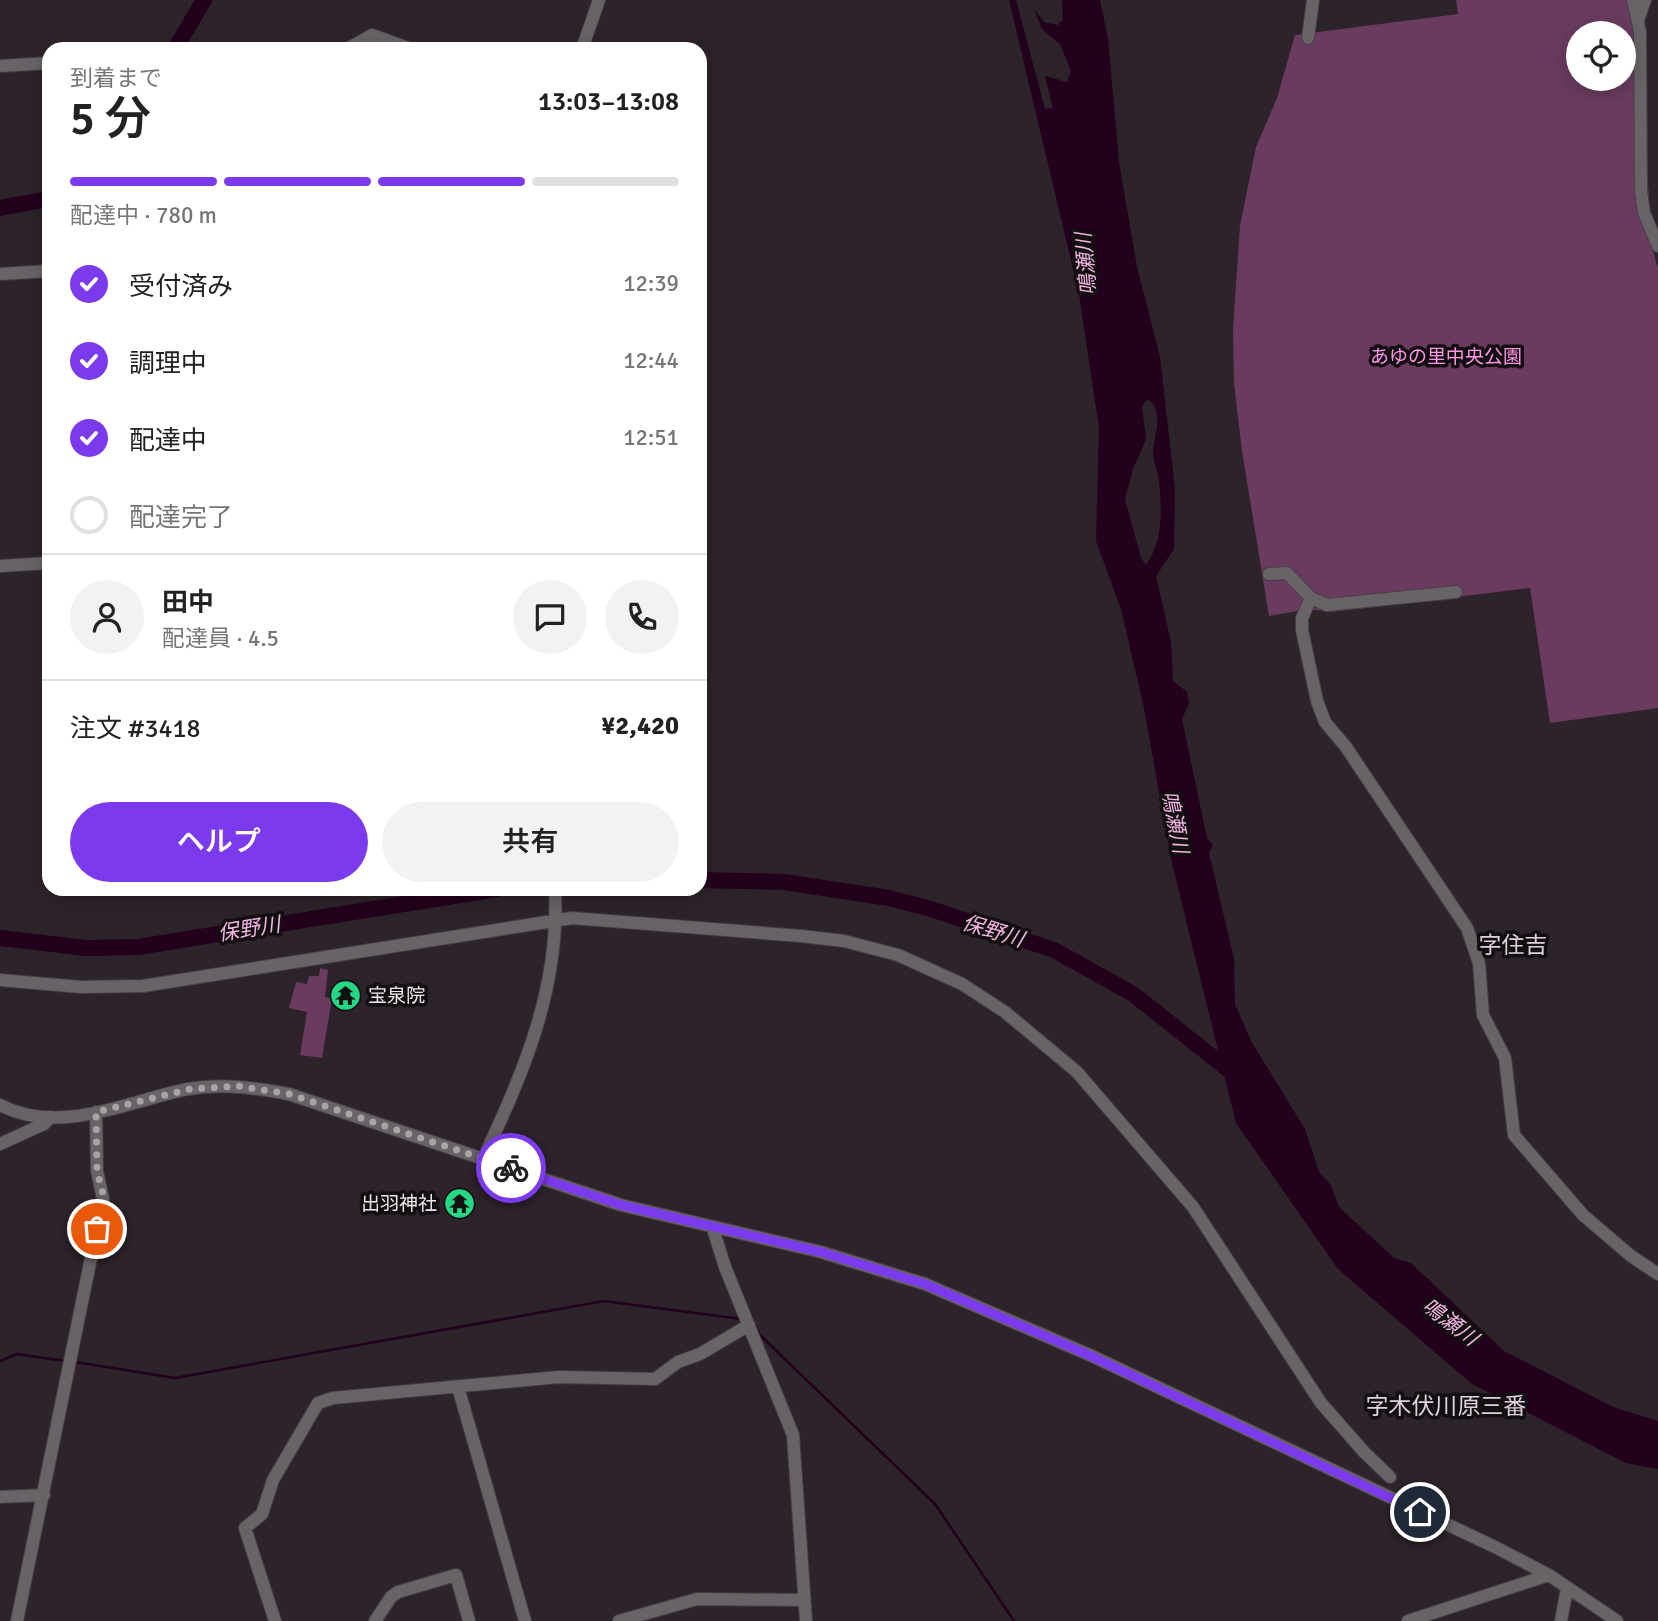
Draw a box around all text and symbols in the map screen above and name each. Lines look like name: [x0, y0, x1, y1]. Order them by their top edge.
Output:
map controls: [1566, 21, 1636, 91]
button: locate: [1566, 21, 1636, 91]
text: 到着まで: [70, 64, 162, 93]
text: 13:03–13:08: [538, 86, 679, 118]
text: 5 分: [70, 91, 151, 147]
text: 配達中 · 780 m: [70, 201, 217, 230]
water label: 鳴瀬川: [1070, 229, 1102, 297]
icon: check: [70, 265, 108, 303]
text: 12:39: [623, 269, 679, 298]
text: 受付済み: [129, 271, 233, 303]
icon: check: [70, 342, 108, 380]
park label: あゆの里中央公園: [1370, 345, 1522, 369]
text: 12:44: [623, 346, 679, 375]
text: 調理中: [129, 348, 207, 380]
icon: check: [70, 419, 108, 457]
text: 12:51: [623, 423, 679, 452]
text: 配達中: [129, 425, 207, 457]
text: 配達完了: [129, 502, 233, 534]
button: person: [70, 580, 144, 654]
button: chat: [513, 580, 587, 654]
button: phone: [605, 580, 679, 654]
text: 田中: [162, 587, 214, 619]
text: 配達員 · 4.5: [162, 624, 279, 653]
text: ¥2,420: [601, 710, 679, 742]
text: 注文 #3418: [70, 713, 201, 745]
water label: 鳴瀬川: [1156, 789, 1194, 857]
button: ヘルプ: [70, 802, 368, 882]
button: 共有: [382, 802, 679, 882]
water label: 保野川: [959, 909, 1029, 953]
water label: 保野川: [216, 911, 284, 947]
district label: 字住吉: [1479, 931, 1548, 960]
temple icon: 宝泉院: [328, 978, 362, 1012]
place label: 宝泉院: [368, 984, 425, 1008]
courier: [476, 1133, 546, 1203]
icon: bike: [492, 1149, 530, 1187]
temple icon: 出羽神社: [443, 1186, 477, 1220]
place label: 出羽神社: [361, 1192, 437, 1216]
pin: [67, 1199, 127, 1259]
icon: bag: [78, 1210, 116, 1248]
water label: 鳴瀬川: [1417, 1293, 1485, 1353]
district label: 字木伏川原三番: [1366, 1392, 1527, 1421]
pin: [1390, 1482, 1450, 1542]
icon: home: [1401, 1493, 1439, 1531]

